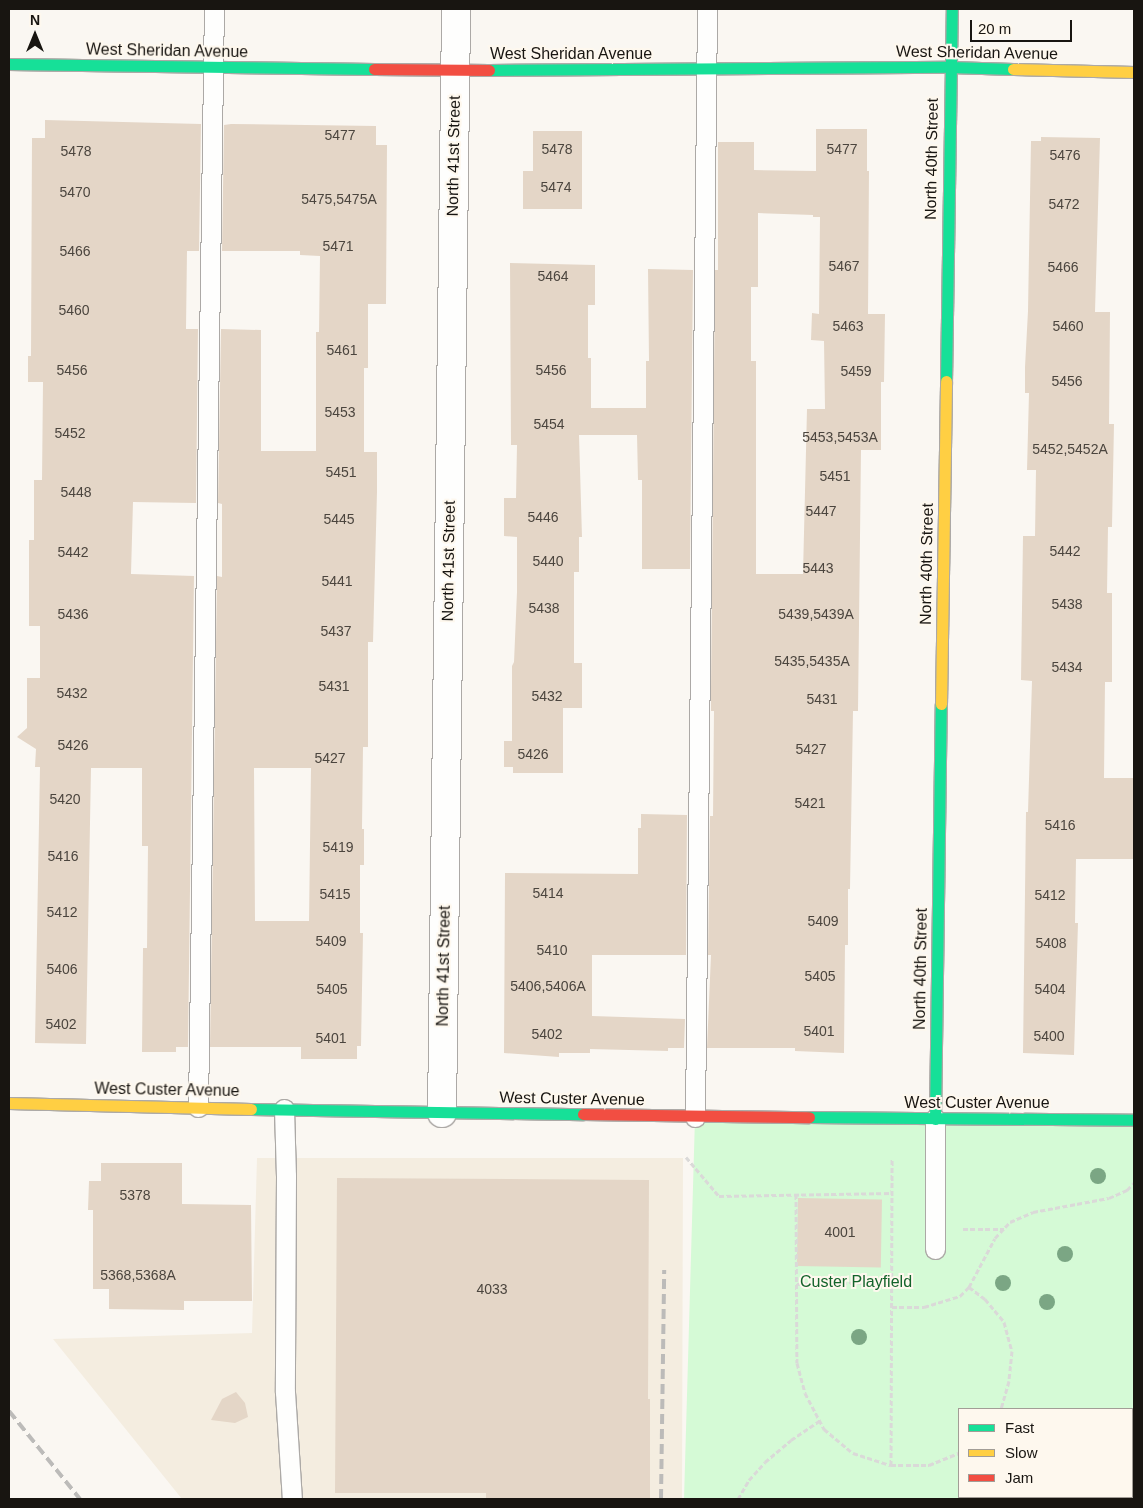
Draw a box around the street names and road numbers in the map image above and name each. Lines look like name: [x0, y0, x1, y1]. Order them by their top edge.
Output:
street label: West Sheridan Avenue: [85, 40, 249, 62]
street label: West Sheridan Avenue: [895, 42, 1059, 64]
street label: West Sheridan Avenue: [489, 44, 653, 64]
street label: North 41st Street: [443, 95, 465, 217]
street label: North 40th Street: [921, 98, 943, 220]
street label: North 41st Street: [438, 500, 460, 622]
street label: North 40th Street: [916, 503, 938, 625]
street label: North 41st Street: [433, 905, 455, 1027]
street label: North 40th Street: [910, 908, 932, 1030]
street label: West Custer Avenue: [94, 1079, 240, 1101]
street label: West Custer Avenue: [499, 1088, 645, 1110]
street label: West Custer Avenue: [904, 1093, 1050, 1113]

